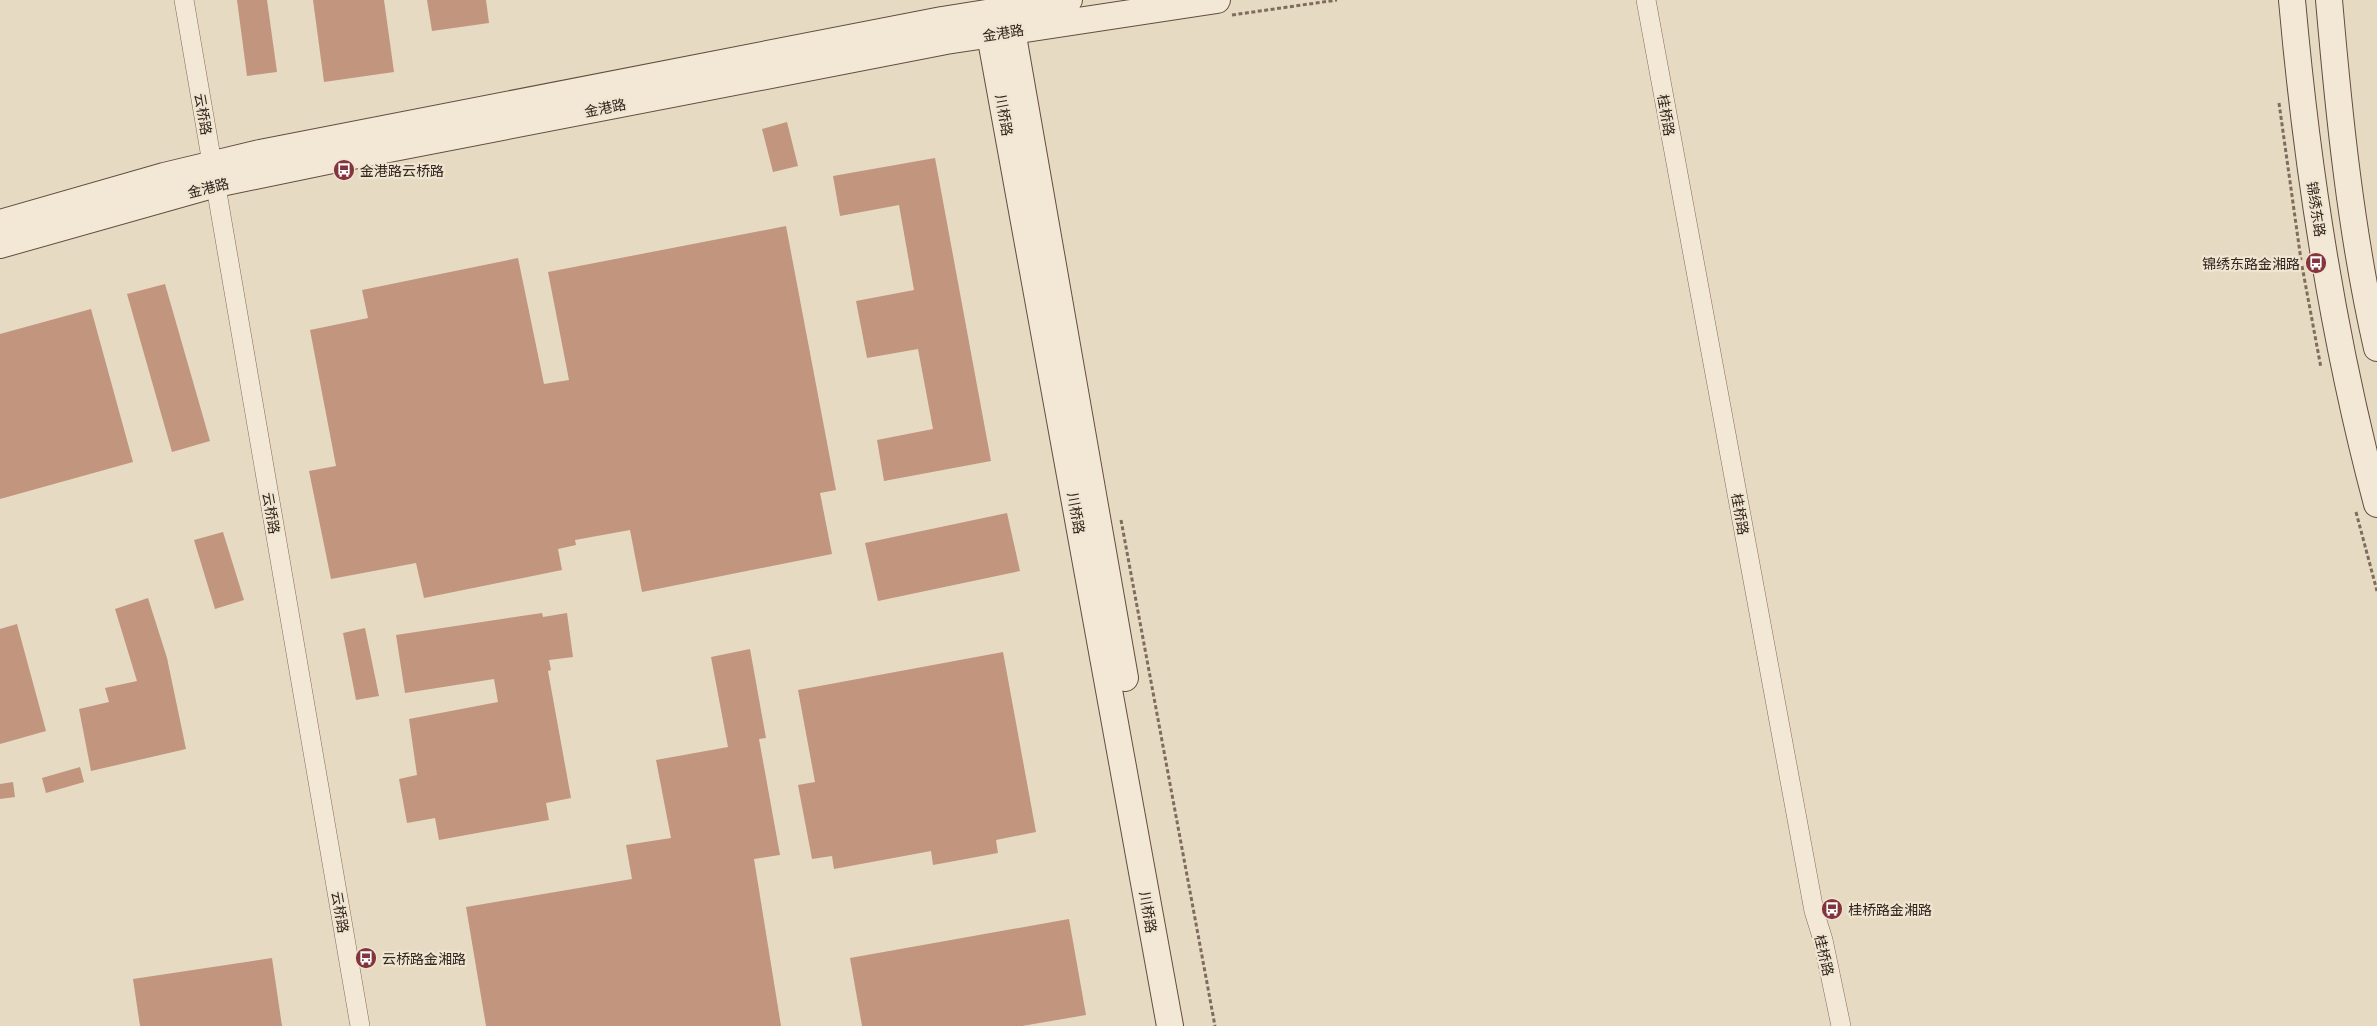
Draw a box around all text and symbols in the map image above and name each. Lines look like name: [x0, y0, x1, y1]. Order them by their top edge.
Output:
street label: 金港路: [981, 19, 1025, 45]
street label: 云桥路: [191, 92, 217, 136]
street label: 金港路: [582, 93, 628, 121]
street label: 川桥路: [992, 93, 1018, 137]
street label: 桂桥路: [1654, 93, 1680, 137]
bus stop icon: 金港路云桥路: [332, 158, 356, 182]
place label: 金港路云桥路: [360, 160, 444, 180]
street label: 金港路: [185, 172, 231, 202]
street label: 锦绣东路: [2303, 180, 2331, 238]
bus stop icon: 锦绣东路金湘路: [2304, 251, 2328, 275]
place label: 锦绣东路金湘路: [2202, 253, 2300, 273]
street label: 云桥路: [259, 491, 285, 535]
street label: 川桥路: [1064, 491, 1090, 535]
street label: 桂桥路: [1728, 492, 1754, 536]
street label: 云桥路: [328, 890, 354, 934]
street label: 川桥路: [1136, 890, 1162, 934]
bus stop icon: 桂桥路金湘路: [1820, 897, 1844, 921]
place label: 桂桥路金湘路: [1848, 899, 1932, 919]
street label: 桂桥路: [1811, 932, 1839, 978]
bus stop icon: 云桥路金湘路: [354, 946, 378, 970]
place label: 云桥路金湘路: [382, 948, 466, 968]

